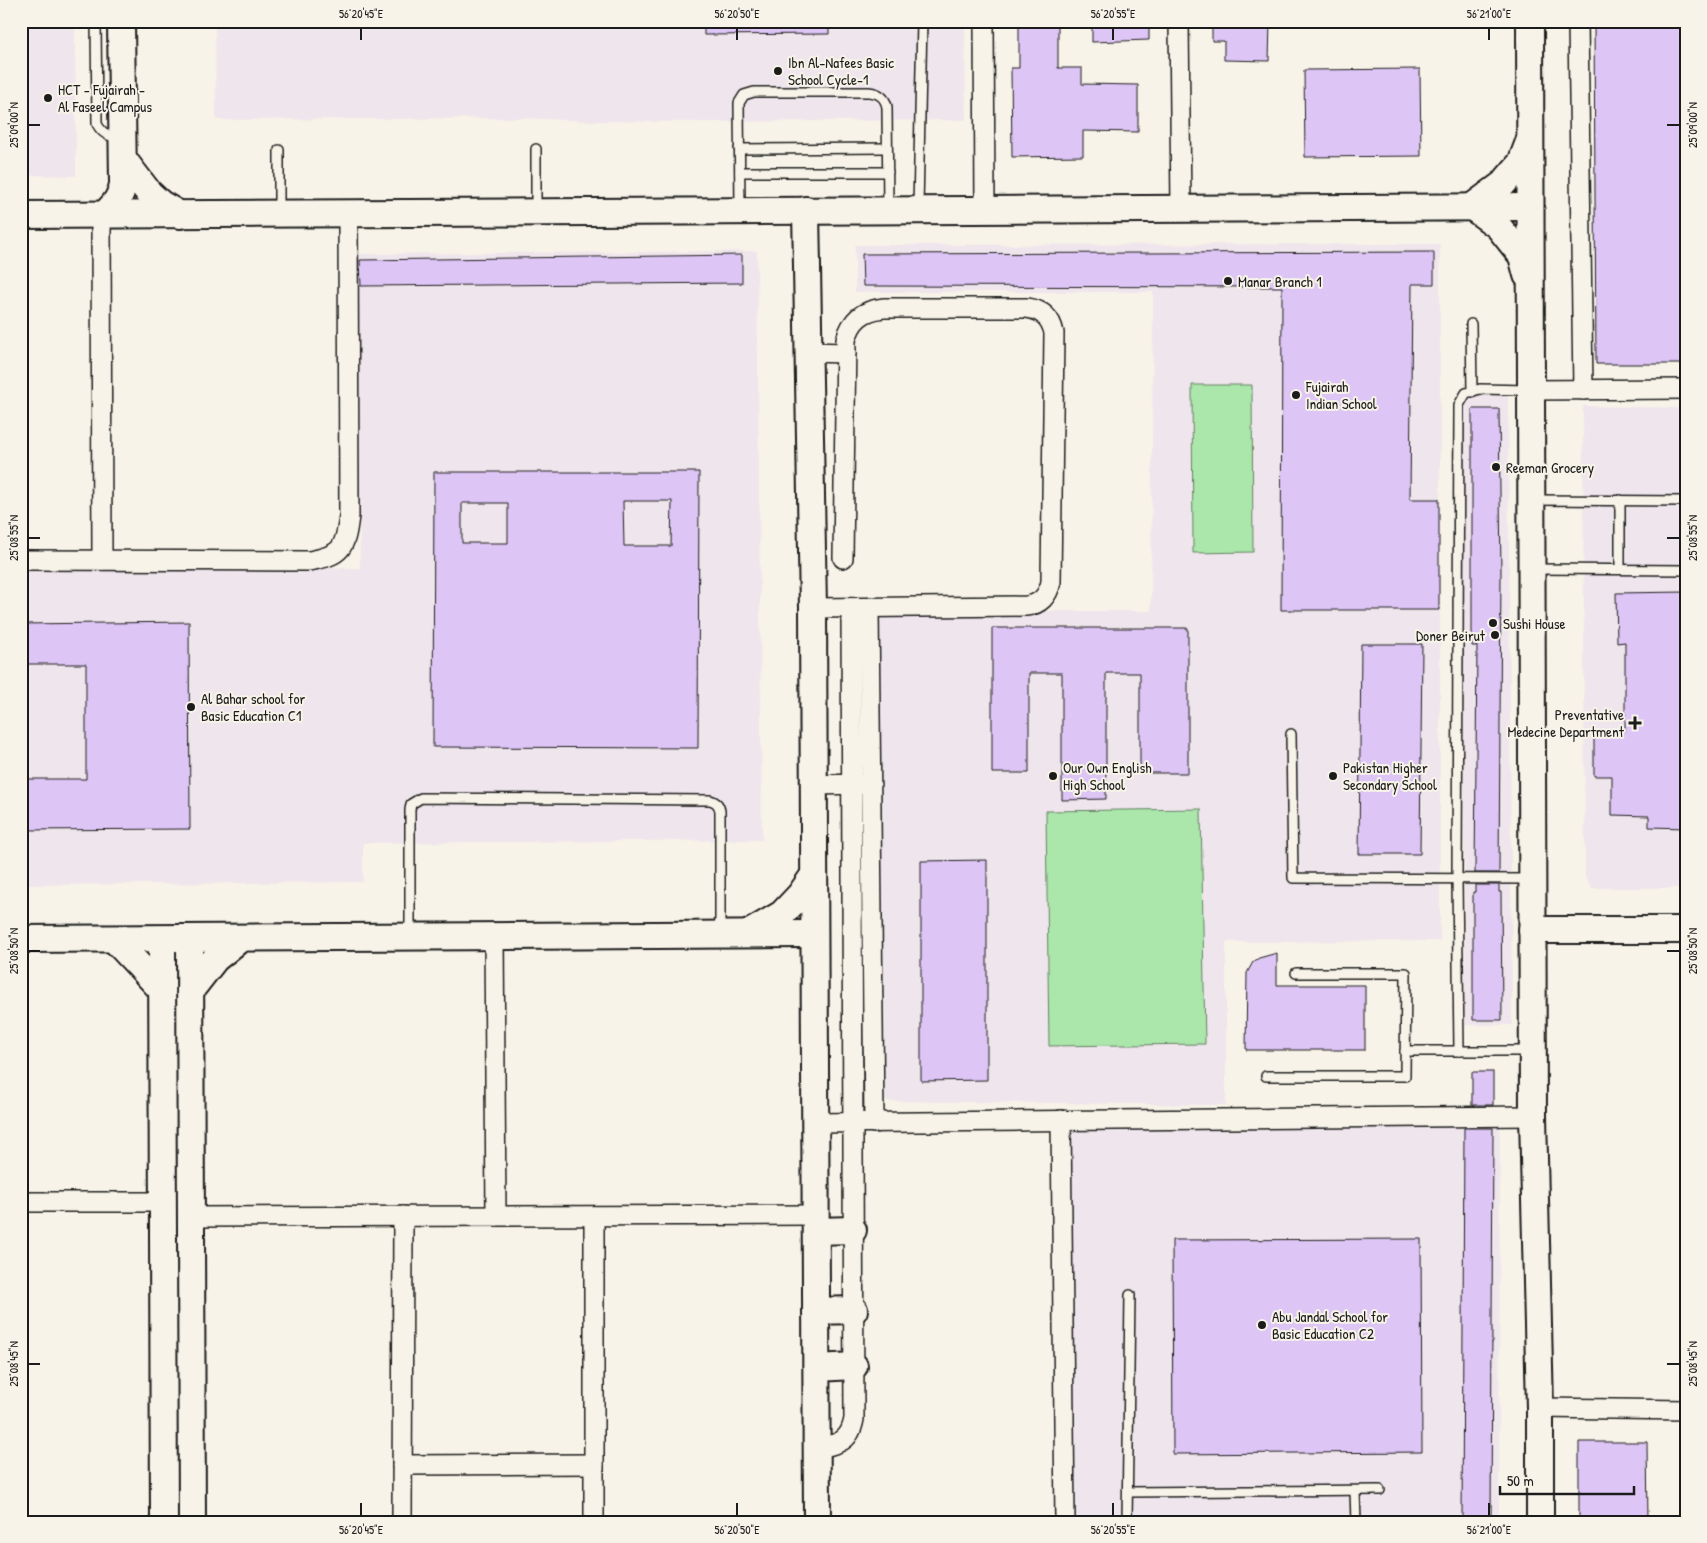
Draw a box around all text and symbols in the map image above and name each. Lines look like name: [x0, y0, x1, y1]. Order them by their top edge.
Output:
text: 56°20'45"E: [339, 5, 384, 22]
text: 56°20'50"E: [714, 5, 760, 22]
text: 56°20'55"E: [1091, 5, 1136, 22]
text: 56°21'00"E: [1467, 5, 1512, 22]
place label: Ibn Al-Nafees Basic School Cycle-1: [788, 52, 894, 90]
marker: Ibn Al-Nafees Basic School Cycle-1: [772, 65, 784, 77]
place label: HCT - Fujairah - Al Faseel Campus: [58, 79, 152, 117]
marker: HCT - Fujairah - Al Faseel Campus: [42, 92, 54, 104]
text: 25°09'00"N: [5, 102, 22, 148]
text: 25°09'00"N: [1684, 102, 1701, 148]
place label: Manar Branch 1: [1238, 271, 1322, 292]
marker: Manar Branch 1: [1222, 275, 1234, 287]
place label: Fujairah Indian School: [1305, 376, 1377, 414]
marker: Fujairah Indian School: [1290, 389, 1302, 401]
place label: Reeman Grocery: [1506, 457, 1594, 478]
marker: Reeman Grocery: [1490, 461, 1502, 473]
text: 25°08'55"N: [5, 515, 22, 561]
text: 25°08'55"N: [1684, 515, 1701, 561]
place label: Sushi House: [1503, 613, 1566, 634]
marker: Sushi House: [1487, 617, 1499, 629]
place label: Doner Beirut: [1416, 625, 1486, 646]
marker: Doner Beirut: [1489, 629, 1501, 641]
place label: Al Bahar school for Basic Education C1: [201, 688, 306, 726]
marker: Al Bahar school for Basic Education C1: [185, 701, 197, 713]
place label: Preventative Medecine Department: [1507, 704, 1625, 742]
marker: Preventative Medecine Department: [1628, 716, 1642, 730]
place label: Our Own English High School: [1063, 757, 1152, 795]
place label: Pakistan Higher Secondary School: [1343, 757, 1437, 795]
marker: Our Own English High School: [1047, 770, 1059, 782]
marker: Pakistan Higher Secondary School: [1327, 770, 1339, 782]
text: 25°08'50"N: [5, 928, 22, 974]
text: 25°08'50"N: [1684, 928, 1701, 974]
place label: Abu Jandal School for Basic Education C2: [1272, 1306, 1388, 1344]
marker: Abu Jandal School for Basic Education C2: [1256, 1319, 1268, 1331]
text: 25°08'45"N: [5, 1341, 22, 1387]
text: 25°08'45"N: [1684, 1341, 1701, 1387]
scale bar: [1500, 1463, 1633, 1495]
text: 50 m: [1507, 1470, 1534, 1491]
text: 56°20'45"E: [339, 1521, 384, 1538]
text: 56°20'50"E: [714, 1521, 760, 1538]
text: 56°20'55"E: [1091, 1521, 1136, 1538]
text: 56°21'00"E: [1467, 1521, 1512, 1538]

